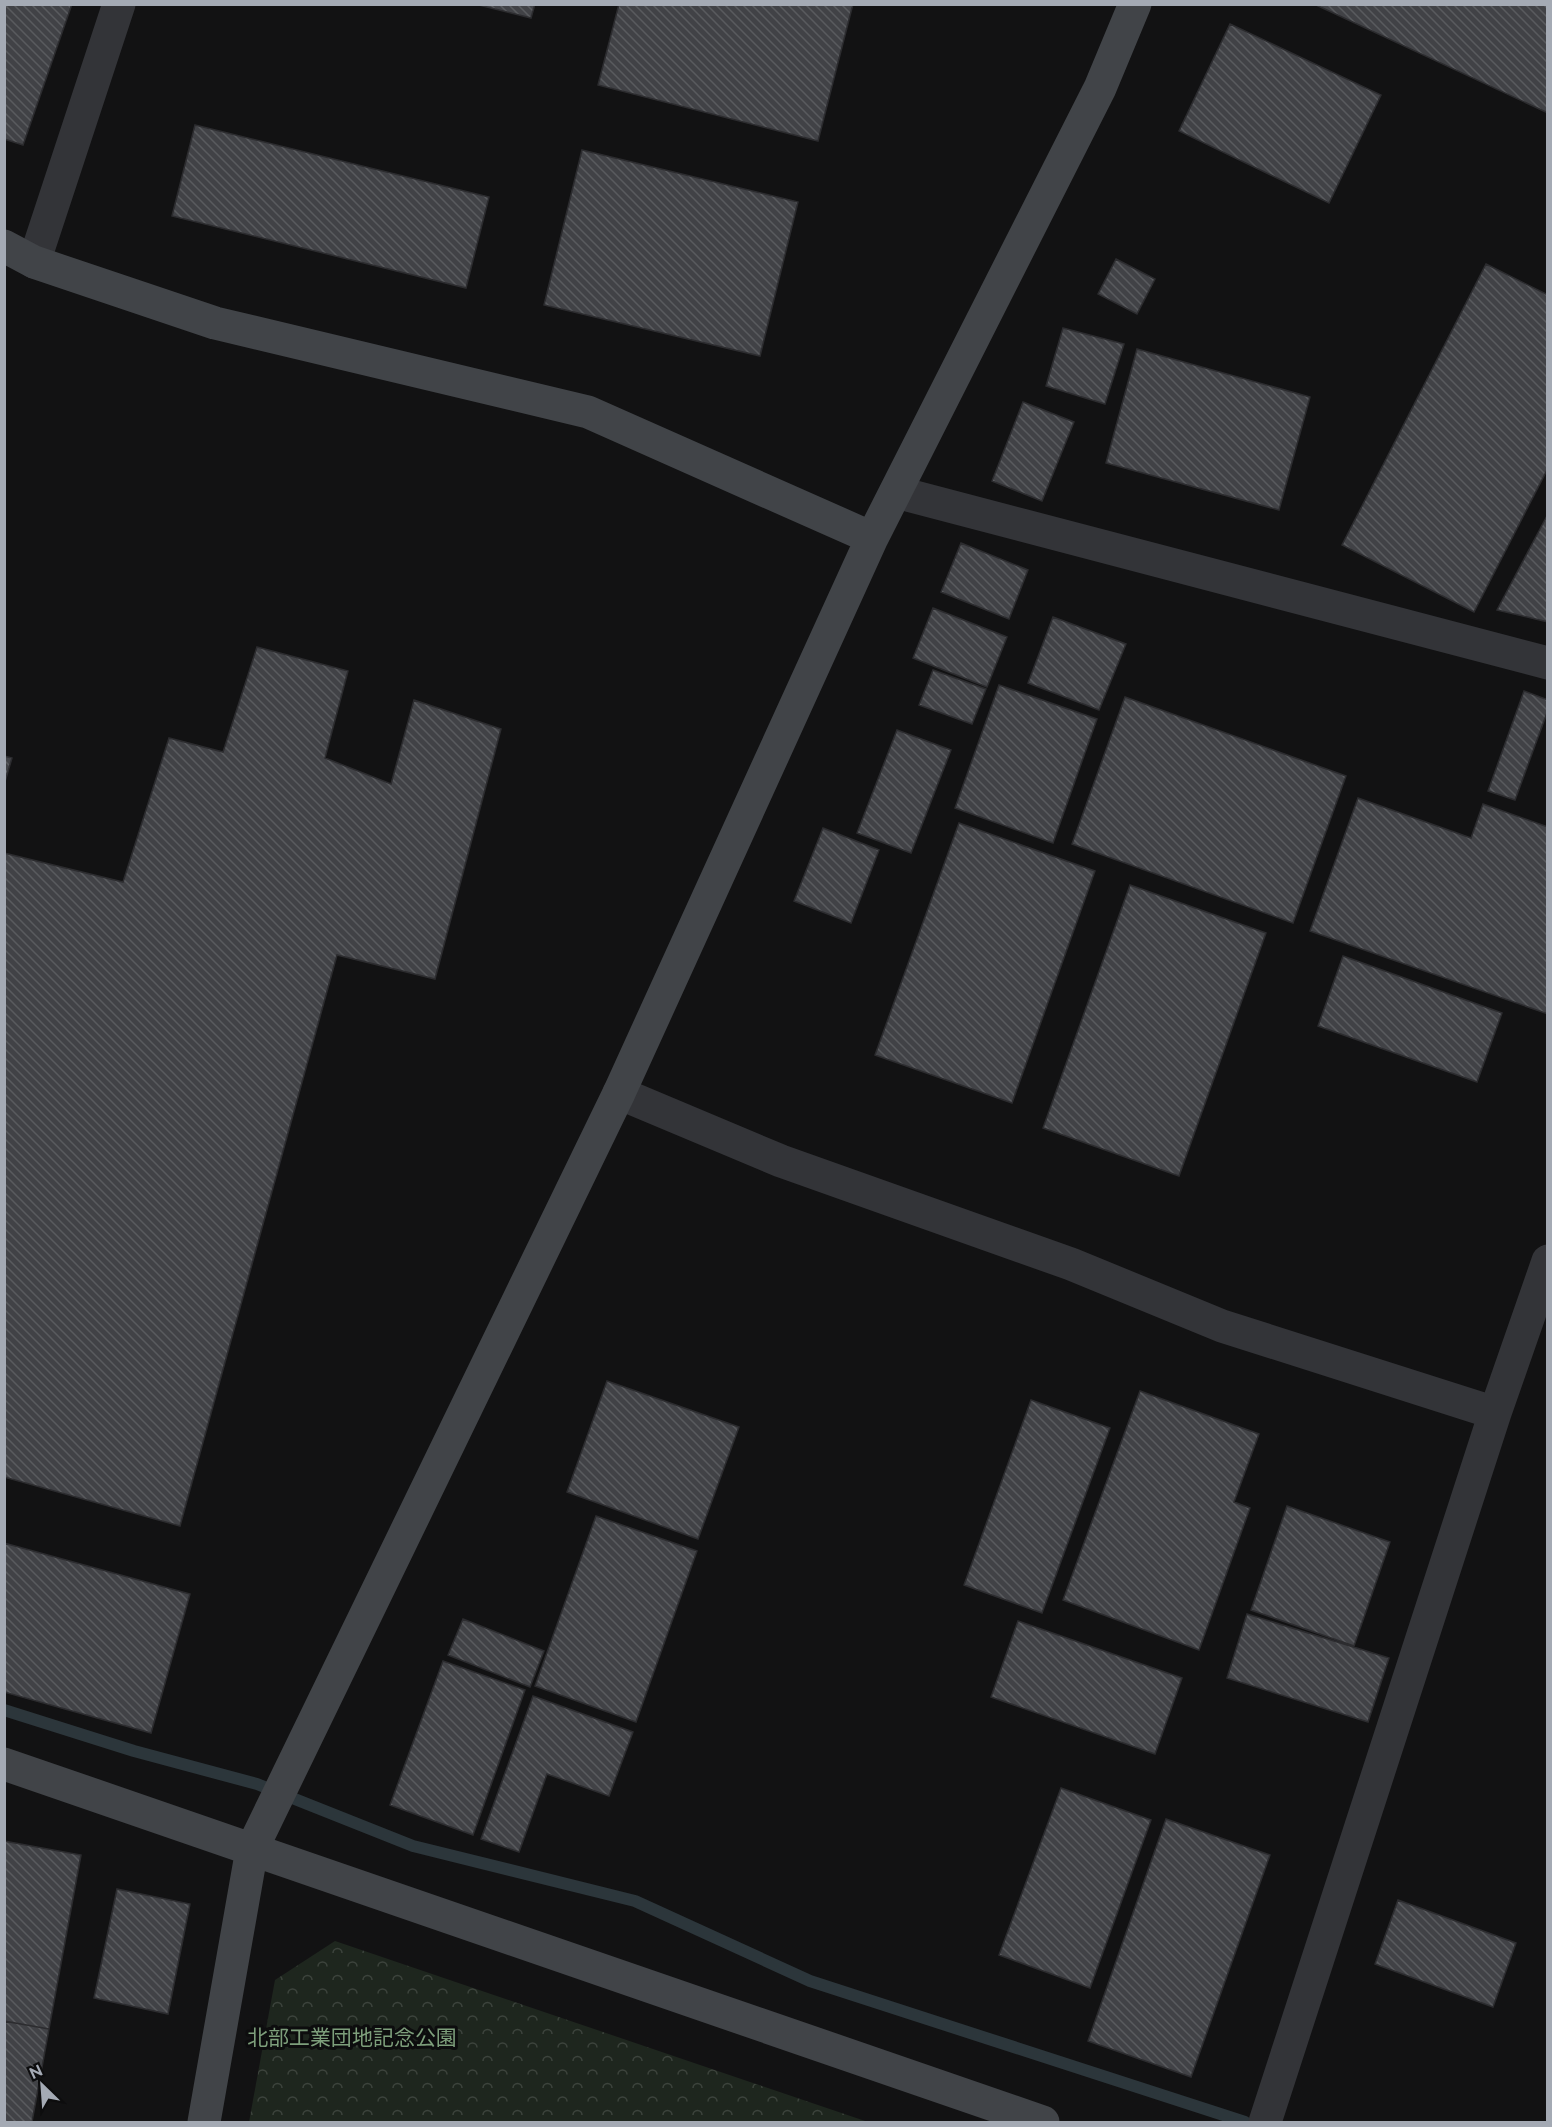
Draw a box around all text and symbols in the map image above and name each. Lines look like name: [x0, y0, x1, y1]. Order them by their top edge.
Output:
park label: 北部工業団地記念公園: [247, 2025, 457, 2050]
north arrow: [12, 2055, 72, 2115]
text: N: [26, 2061, 45, 2083]

